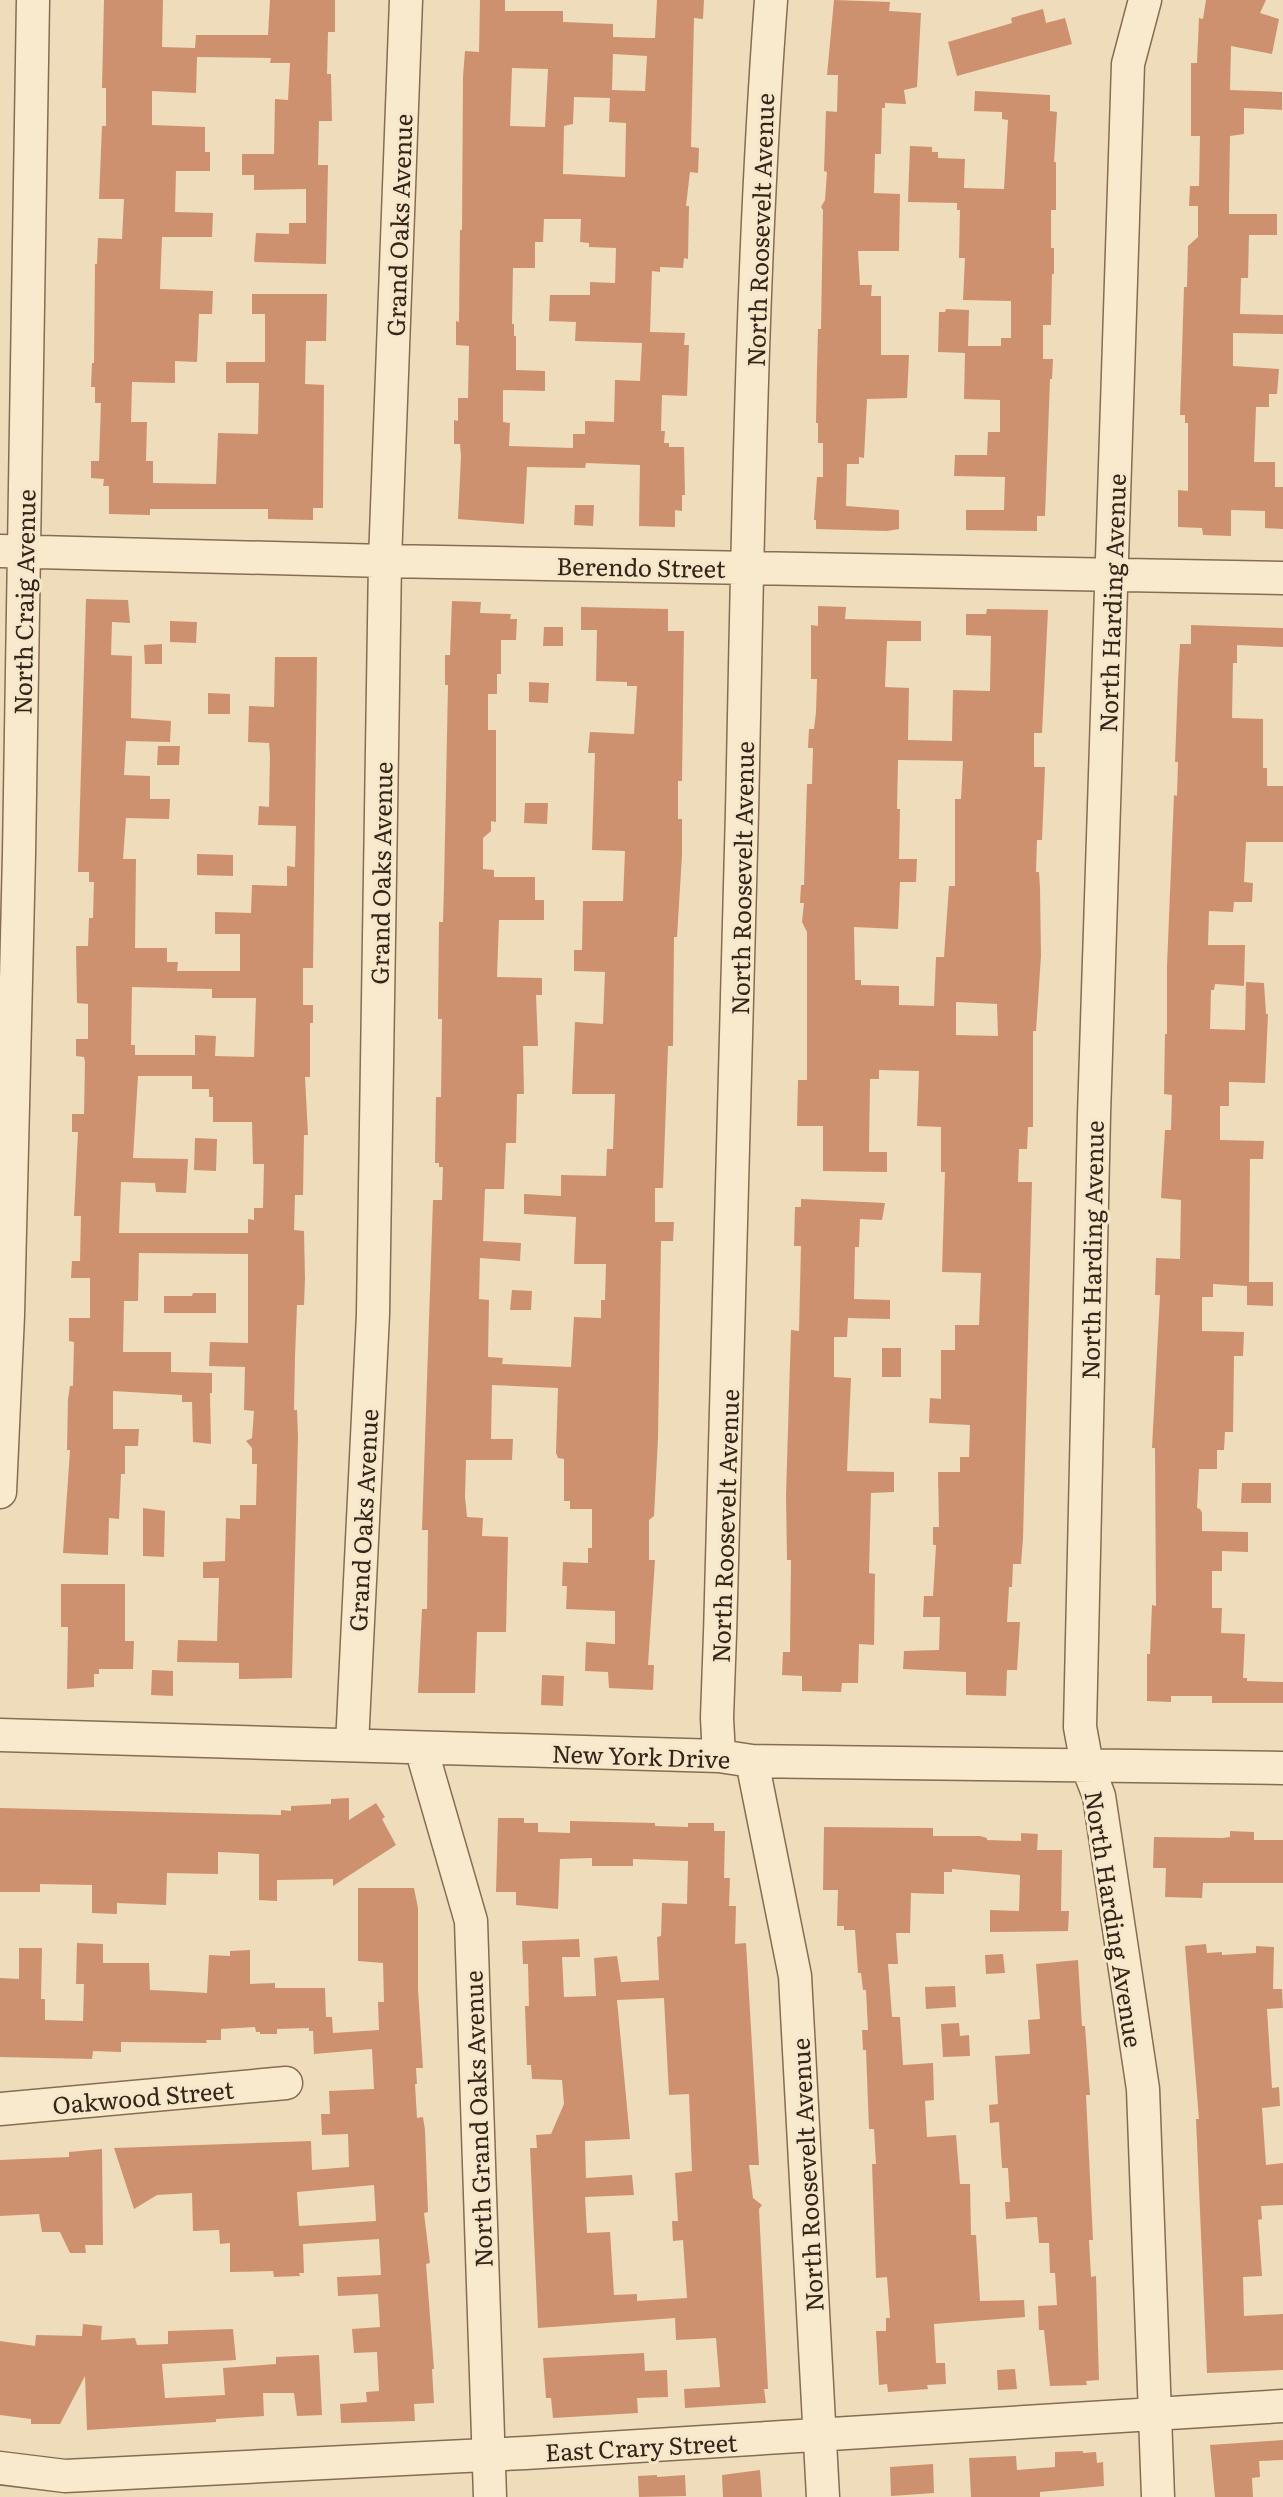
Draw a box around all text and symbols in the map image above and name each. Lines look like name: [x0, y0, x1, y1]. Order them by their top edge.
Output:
street label: North Roosevelt Avenue: [737, 92, 781, 368]
street label: Grand Oaks Avenue: [377, 113, 419, 337]
street label: North Harding Avenue: [1089, 473, 1133, 733]
street label: North Craig Avenue: [4, 489, 42, 715]
street label: Berendo Street: [556, 547, 726, 585]
street label: North Roosevelt Avenue: [721, 741, 761, 1015]
street label: Grand Oaks Avenue: [361, 761, 399, 985]
street label: North Harding Avenue: [1071, 1120, 1111, 1380]
street label: North Roosevelt Avenue: [702, 1388, 746, 1664]
street label: Grand Oaks Avenue: [339, 1408, 385, 1632]
street label: New York Drive: [551, 1734, 731, 1776]
street label: North Harding Avenue: [1077, 1788, 1153, 2050]
street label: North Grand Oaks Avenue: [454, 1970, 500, 2268]
street label: North Roosevelt Avenue: [781, 2037, 831, 2313]
street label: Oakwood Street: [51, 2071, 235, 2121]
street label: East Crary Street: [544, 2423, 738, 2469]

